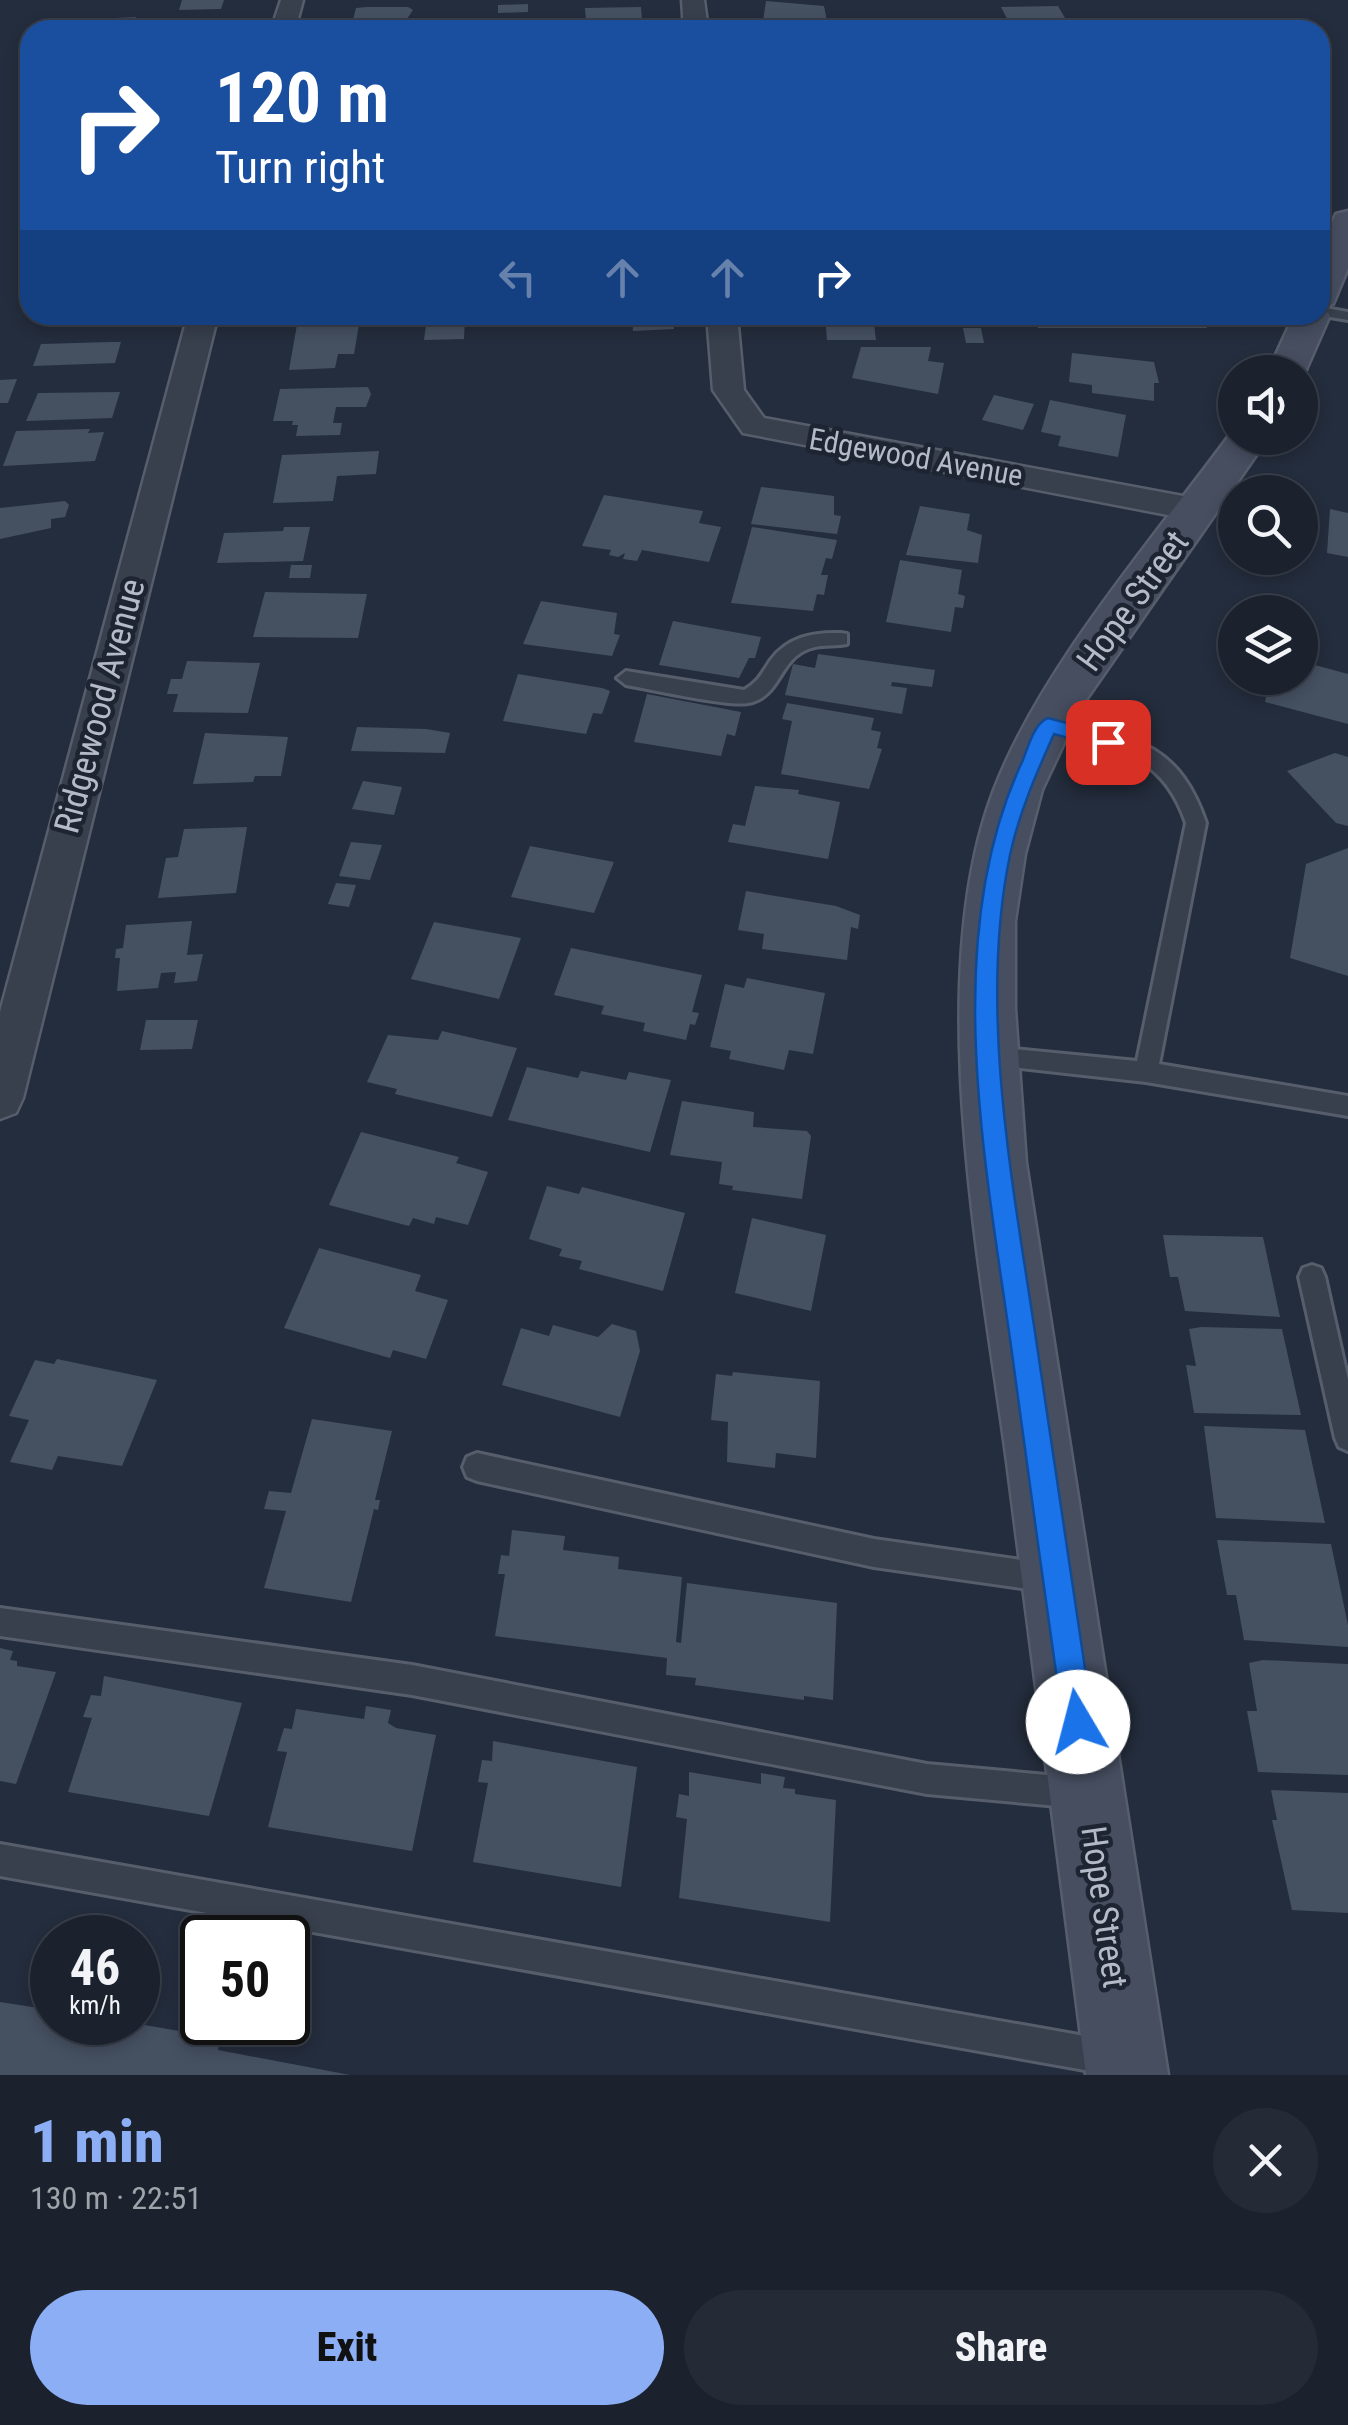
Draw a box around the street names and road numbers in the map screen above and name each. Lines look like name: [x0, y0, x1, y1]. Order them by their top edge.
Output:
street label: Edgewood Avenue: [807, 421, 1025, 493]
street label: Hope Street: [1069, 523, 1197, 679]
street label: Ridgewood Avenue: [46, 574, 154, 838]
street label: Hope Street: [1072, 1823, 1136, 1991]

